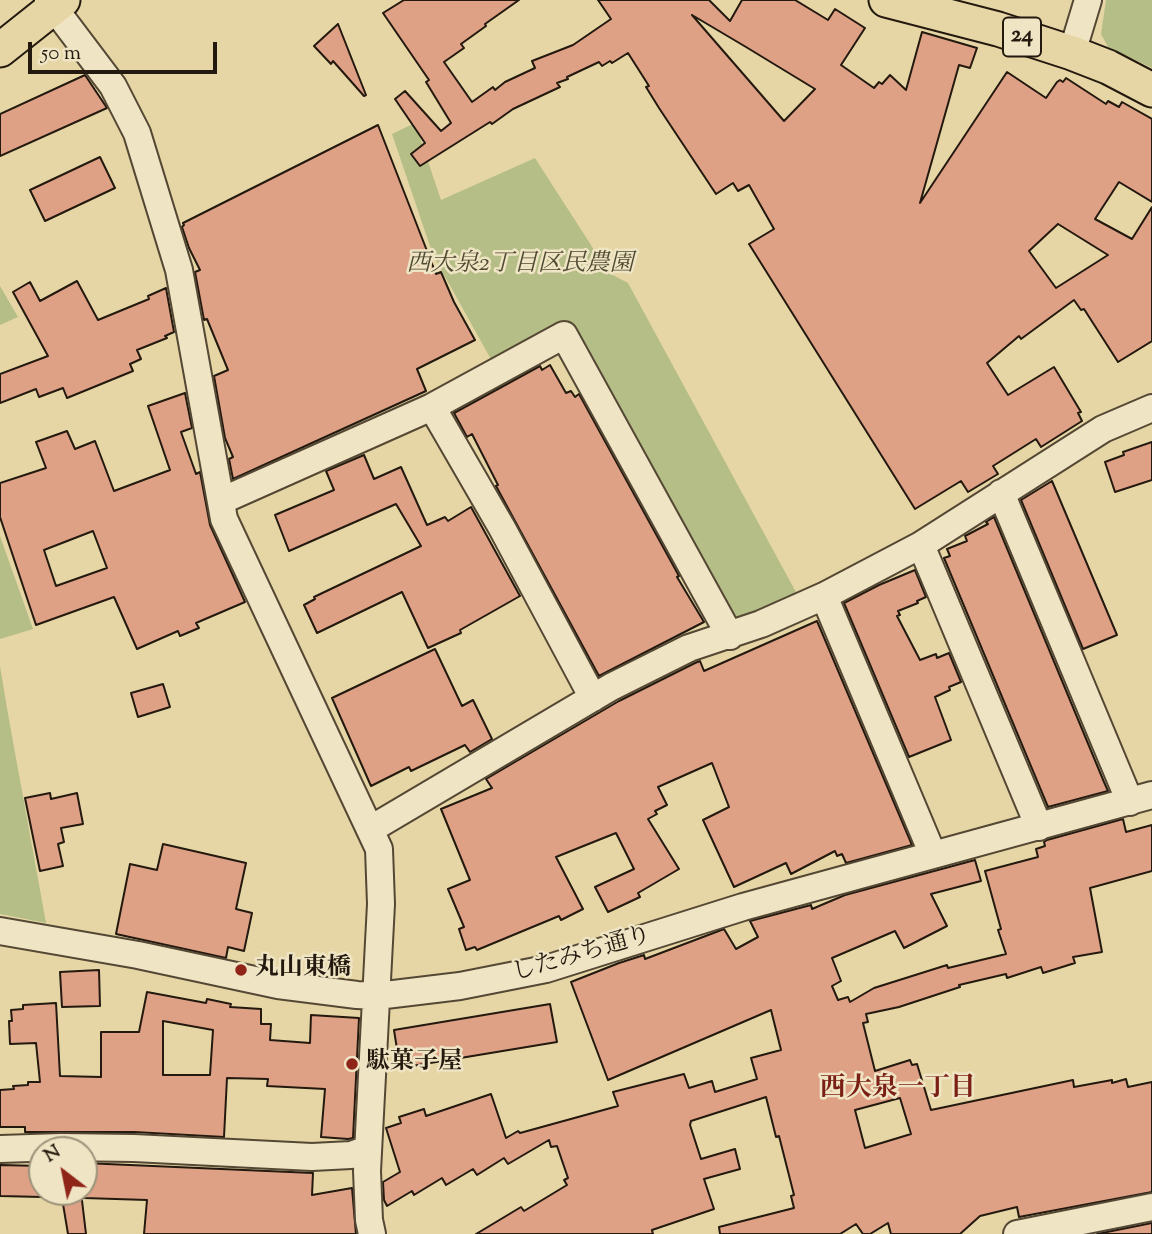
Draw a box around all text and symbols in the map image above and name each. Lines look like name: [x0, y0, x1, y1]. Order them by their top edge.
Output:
road number: 24: [1003, 18, 1041, 56]
scale bar: [32, 28, 220, 72]
text: 50 m: [41, 39, 81, 69]
park label: 西大泉2丁目区民農園: [407, 252, 633, 280]
street label: したみち通り: [509, 922, 655, 990]
place label: 丸山東橋: [255, 956, 351, 984]
marker: 丸山東橋: [233, 962, 249, 978]
place label: 駄菓子屋: [366, 1050, 462, 1078]
marker: 駄菓子屋: [344, 1056, 360, 1072]
district label: 西大泉一丁目: [820, 1075, 976, 1107]
north arrow: [28, 1136, 98, 1206]
text: N: [39, 1139, 66, 1170]

